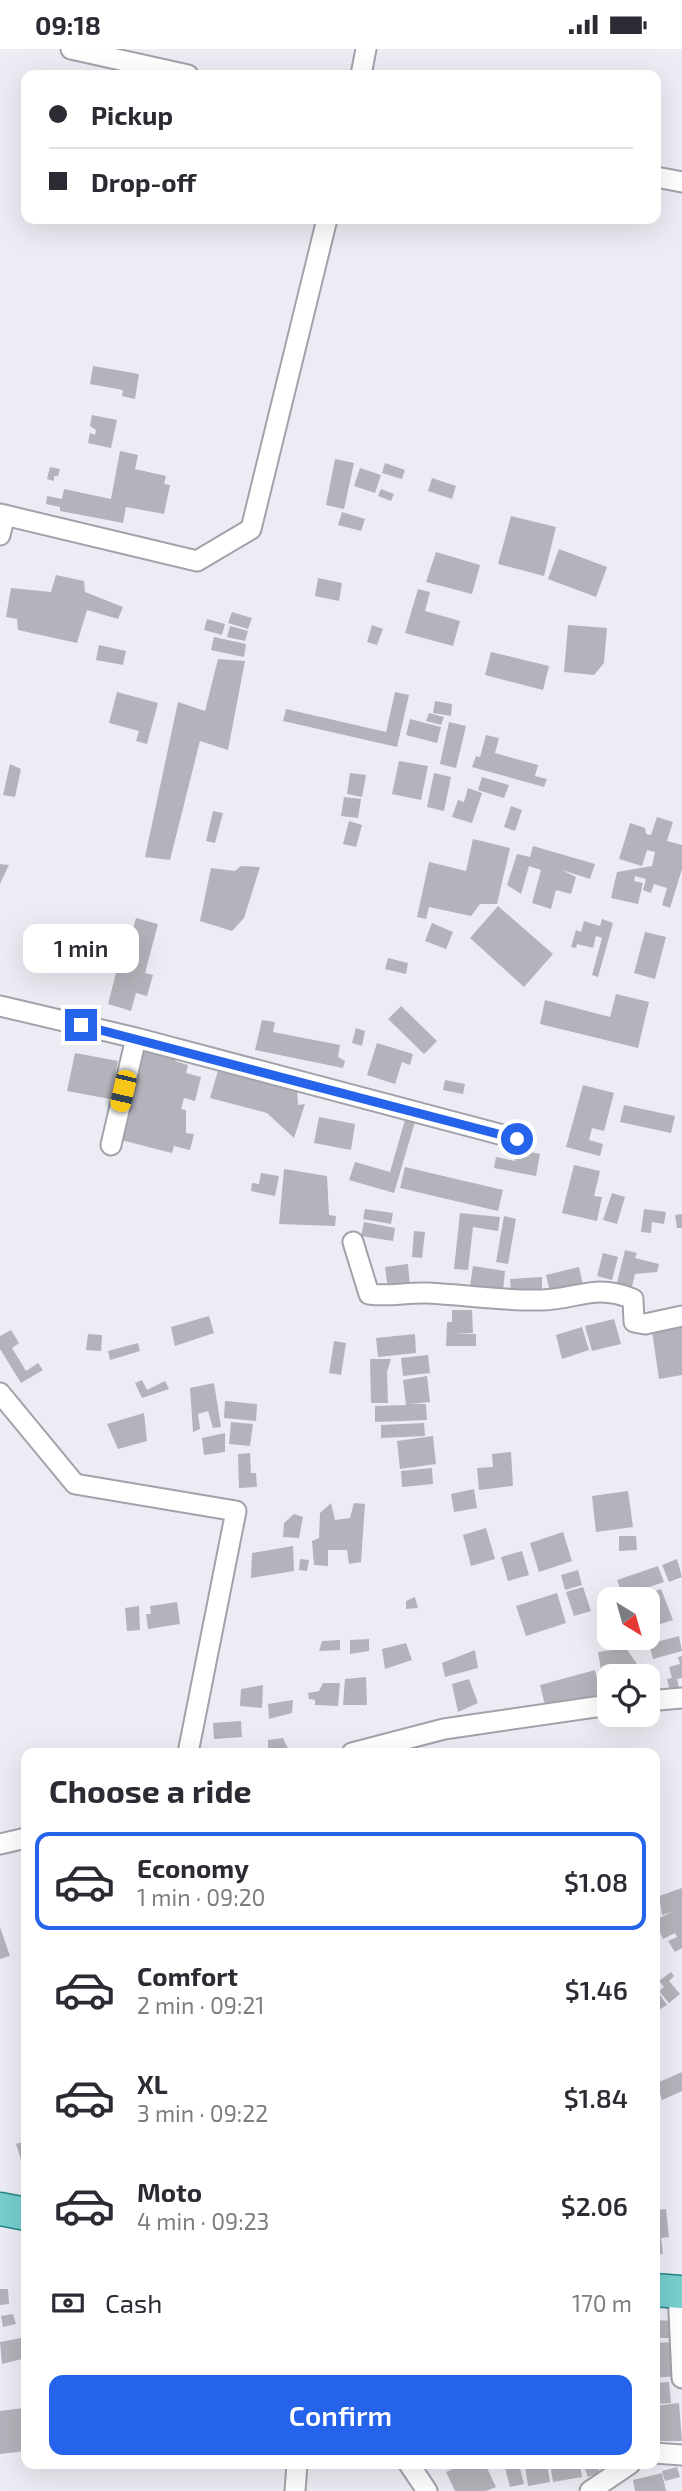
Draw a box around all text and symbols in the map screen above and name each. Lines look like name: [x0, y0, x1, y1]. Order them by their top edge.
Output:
text: 09:18: [35, 9, 101, 40]
text: Pickup: [91, 99, 173, 130]
text: Drop-off: [91, 166, 196, 197]
callout: 1 min: [23, 923, 139, 972]
text: 1 min: [54, 934, 108, 962]
route end: [65, 1009, 97, 1041]
car: [109, 1068, 138, 1114]
route start: [501, 1123, 533, 1155]
north arrow: [597, 1587, 660, 1650]
map controls: [597, 1587, 660, 1727]
button: locate: [597, 1664, 660, 1727]
text: Choose a ride: [49, 1771, 252, 1809]
icon: car: [53, 1850, 116, 1913]
text: Economy: [137, 1852, 249, 1883]
text: $1.08: [564, 1866, 628, 1897]
text: 1 min · 09:20: [137, 1883, 265, 1911]
icon: car: [53, 1958, 116, 2021]
text: Comfort: [137, 1960, 238, 1991]
text: $1.46: [565, 1974, 628, 2005]
text: 2 min · 09:21: [137, 1991, 265, 2019]
icon: car: [53, 2066, 116, 2129]
text: XL: [137, 2068, 168, 2099]
text: $1.84: [564, 2082, 628, 2113]
text: 3 min · 09:22: [137, 2099, 268, 2127]
icon: car: [53, 2174, 116, 2237]
text: Moto: [137, 2176, 202, 2207]
text: $2.06: [561, 2190, 628, 2221]
text: 4 min · 09:23: [137, 2207, 269, 2235]
icon: cash: [49, 2284, 87, 2322]
text: Cash: [105, 2287, 162, 2318]
text: 170 m: [572, 2289, 632, 2317]
button: Confirm: [49, 2375, 632, 2455]

